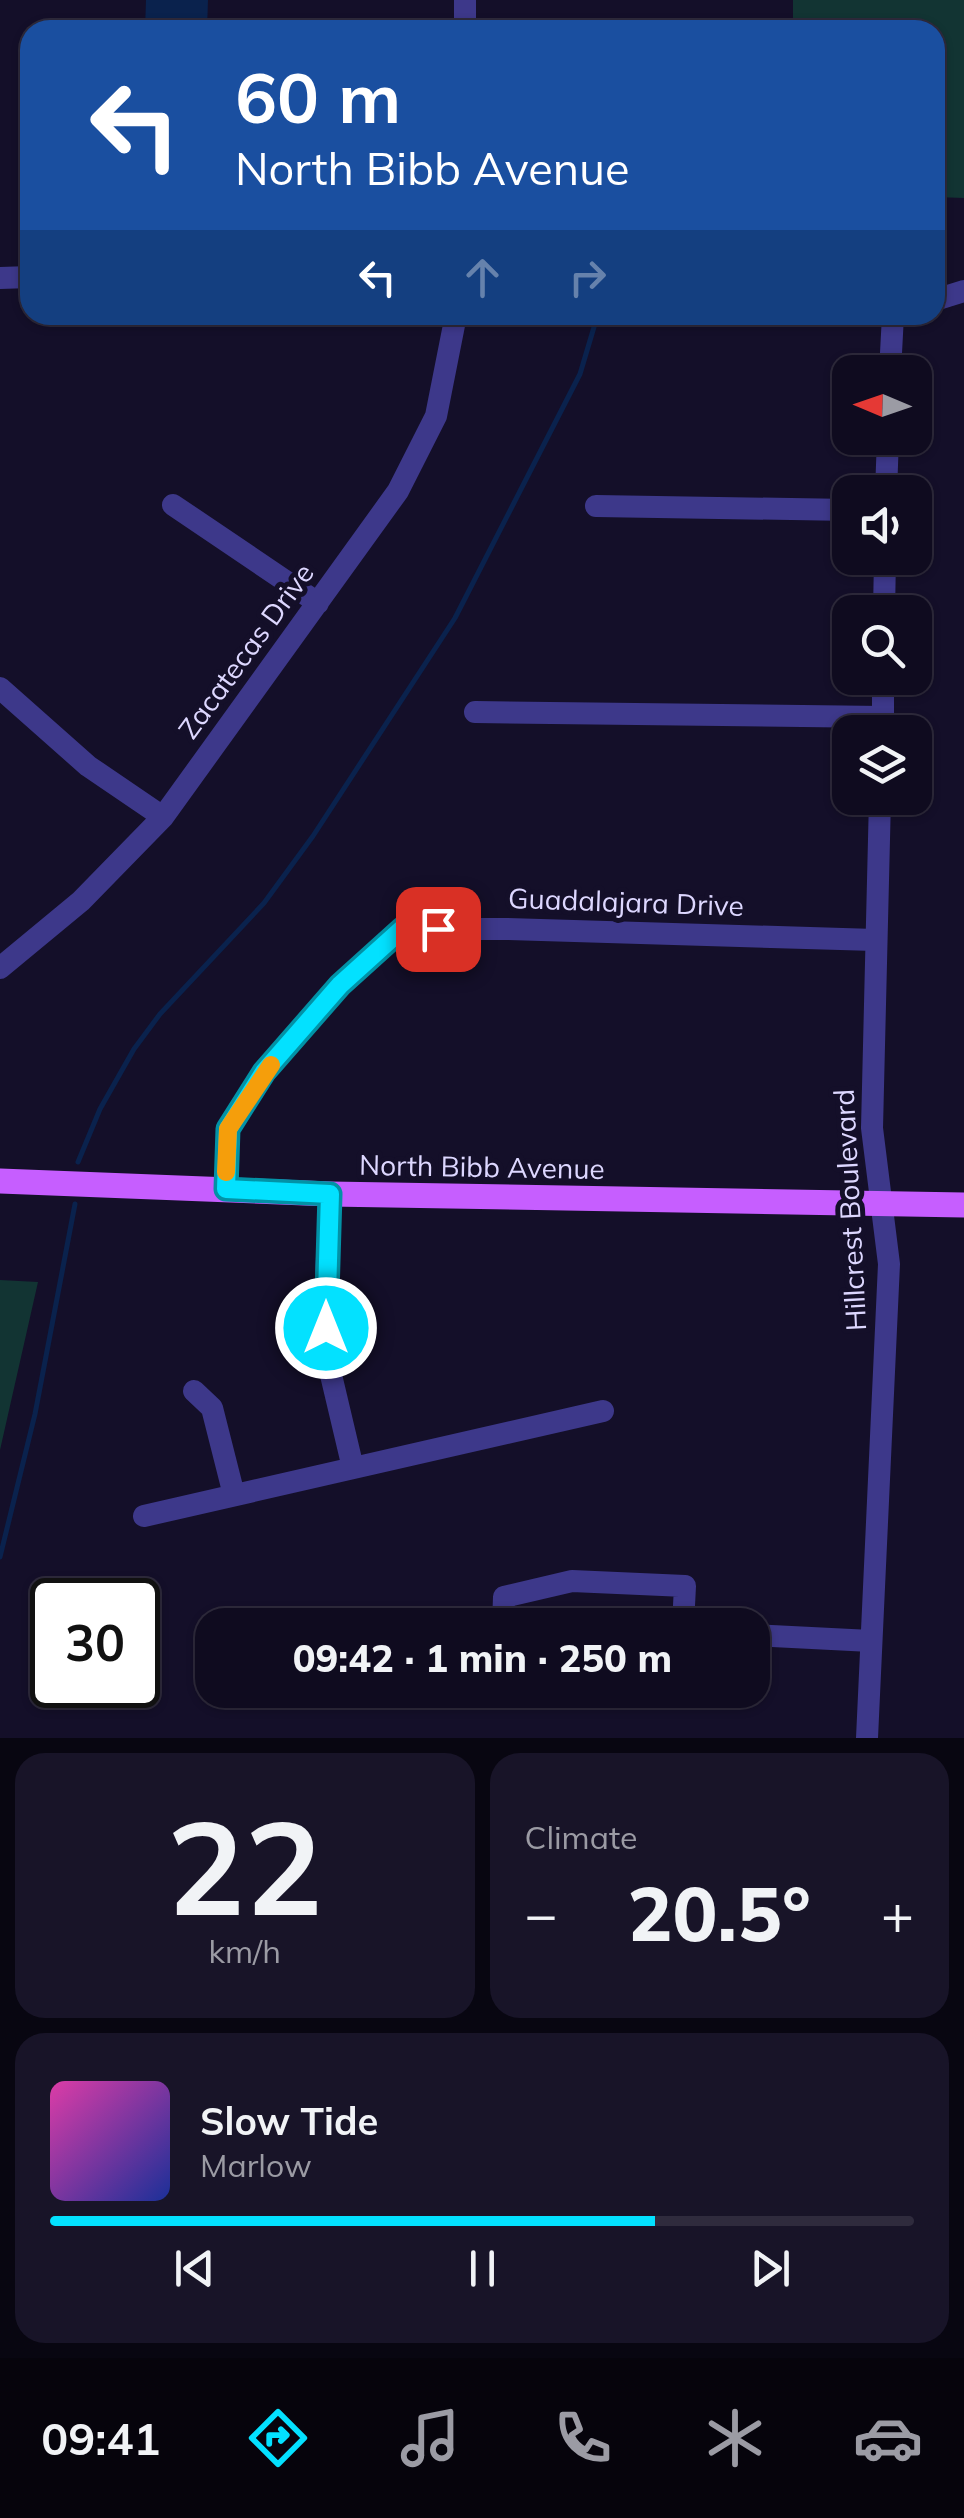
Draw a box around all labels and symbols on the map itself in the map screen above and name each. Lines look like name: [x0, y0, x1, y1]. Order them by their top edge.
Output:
north arrow: [832, 355, 932, 455]
street label: Zacatecas Drive: [170, 556, 321, 745]
street label: Guadalajara Drive: [508, 880, 744, 923]
pin: [396, 887, 481, 972]
street label: Hillcrest Boulevard: [826, 1088, 873, 1332]
street label: North Bibb Avenue: [359, 1147, 605, 1186]
position arrow: [274, 1276, 378, 1380]
speed limit sign: 30: [30, 1578, 160, 1708]

